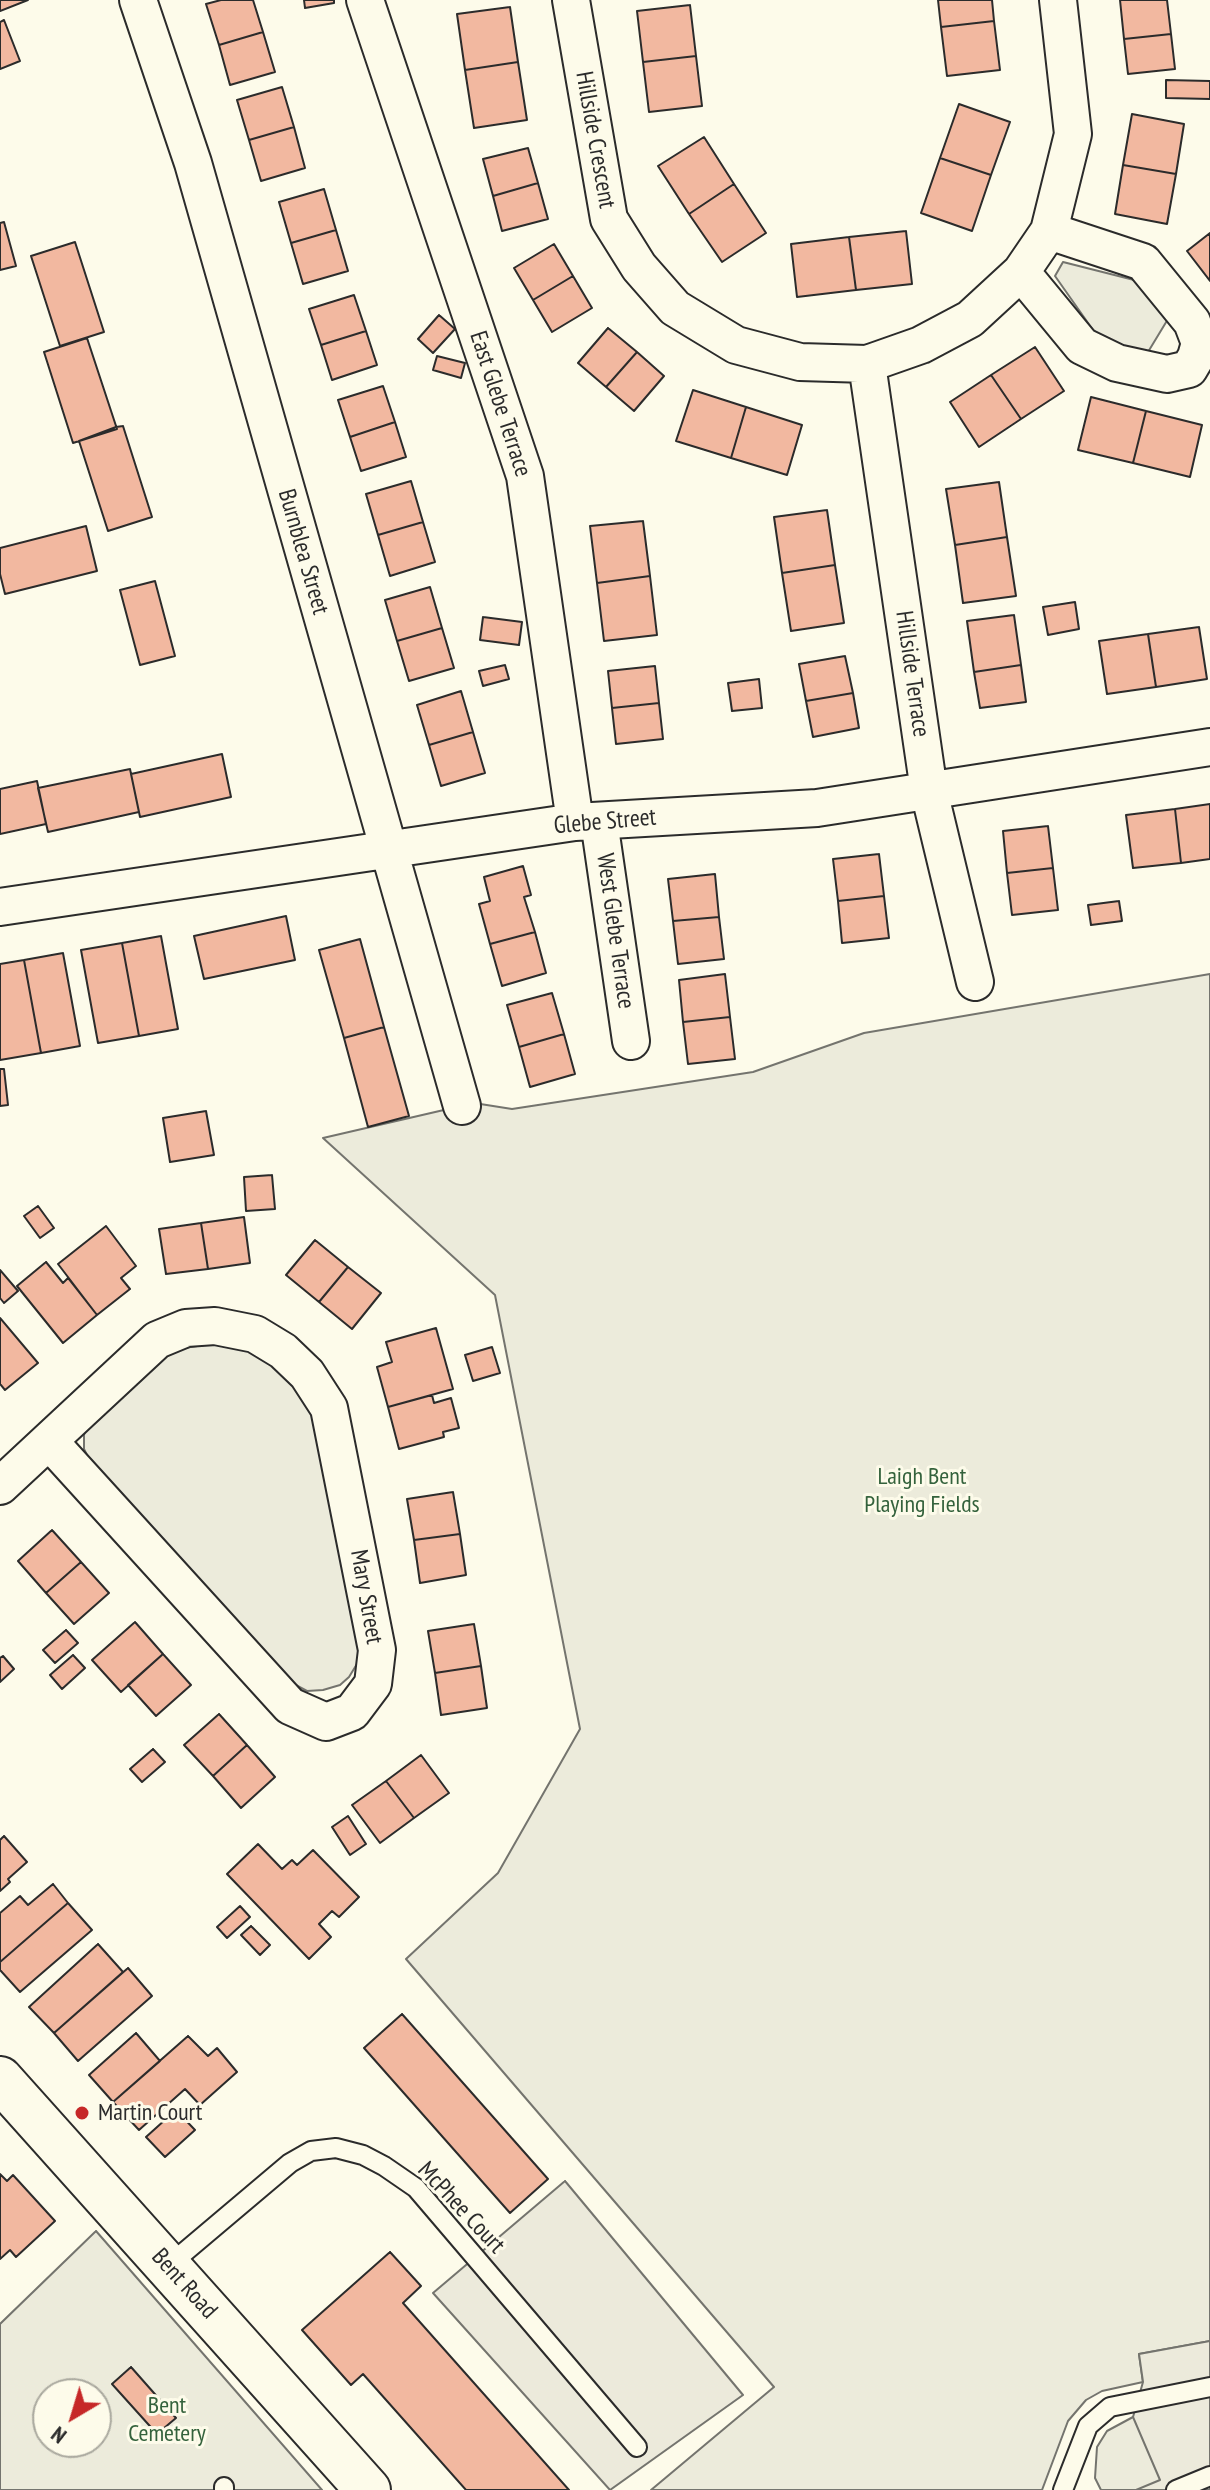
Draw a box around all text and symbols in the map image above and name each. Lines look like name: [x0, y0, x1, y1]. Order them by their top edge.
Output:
street label: Hillside Crescent: [569, 69, 621, 211]
street label: East Glebe Terrace: [463, 328, 537, 480]
street label: Burnblea Street: [271, 486, 335, 618]
street label: Hillside Terrace: [889, 609, 935, 739]
street label: Glebe Street: [553, 803, 657, 841]
street label: West Glebe Terrace: [590, 851, 640, 1011]
park label: Laigh Bent Playing Fields: [864, 1463, 980, 1519]
street label: Mary Street: [344, 1548, 388, 1646]
place label: Martin Court: [98, 2099, 202, 2127]
marker: Martin Court: [73, 2104, 91, 2122]
street label: McPhee Court: [411, 2156, 511, 2260]
street label: Bent Road: [145, 2243, 223, 2325]
north arrow: [32, 2378, 112, 2458]
park label: Bent Cemetery: [128, 2392, 206, 2448]
text: N: [45, 2421, 72, 2450]

